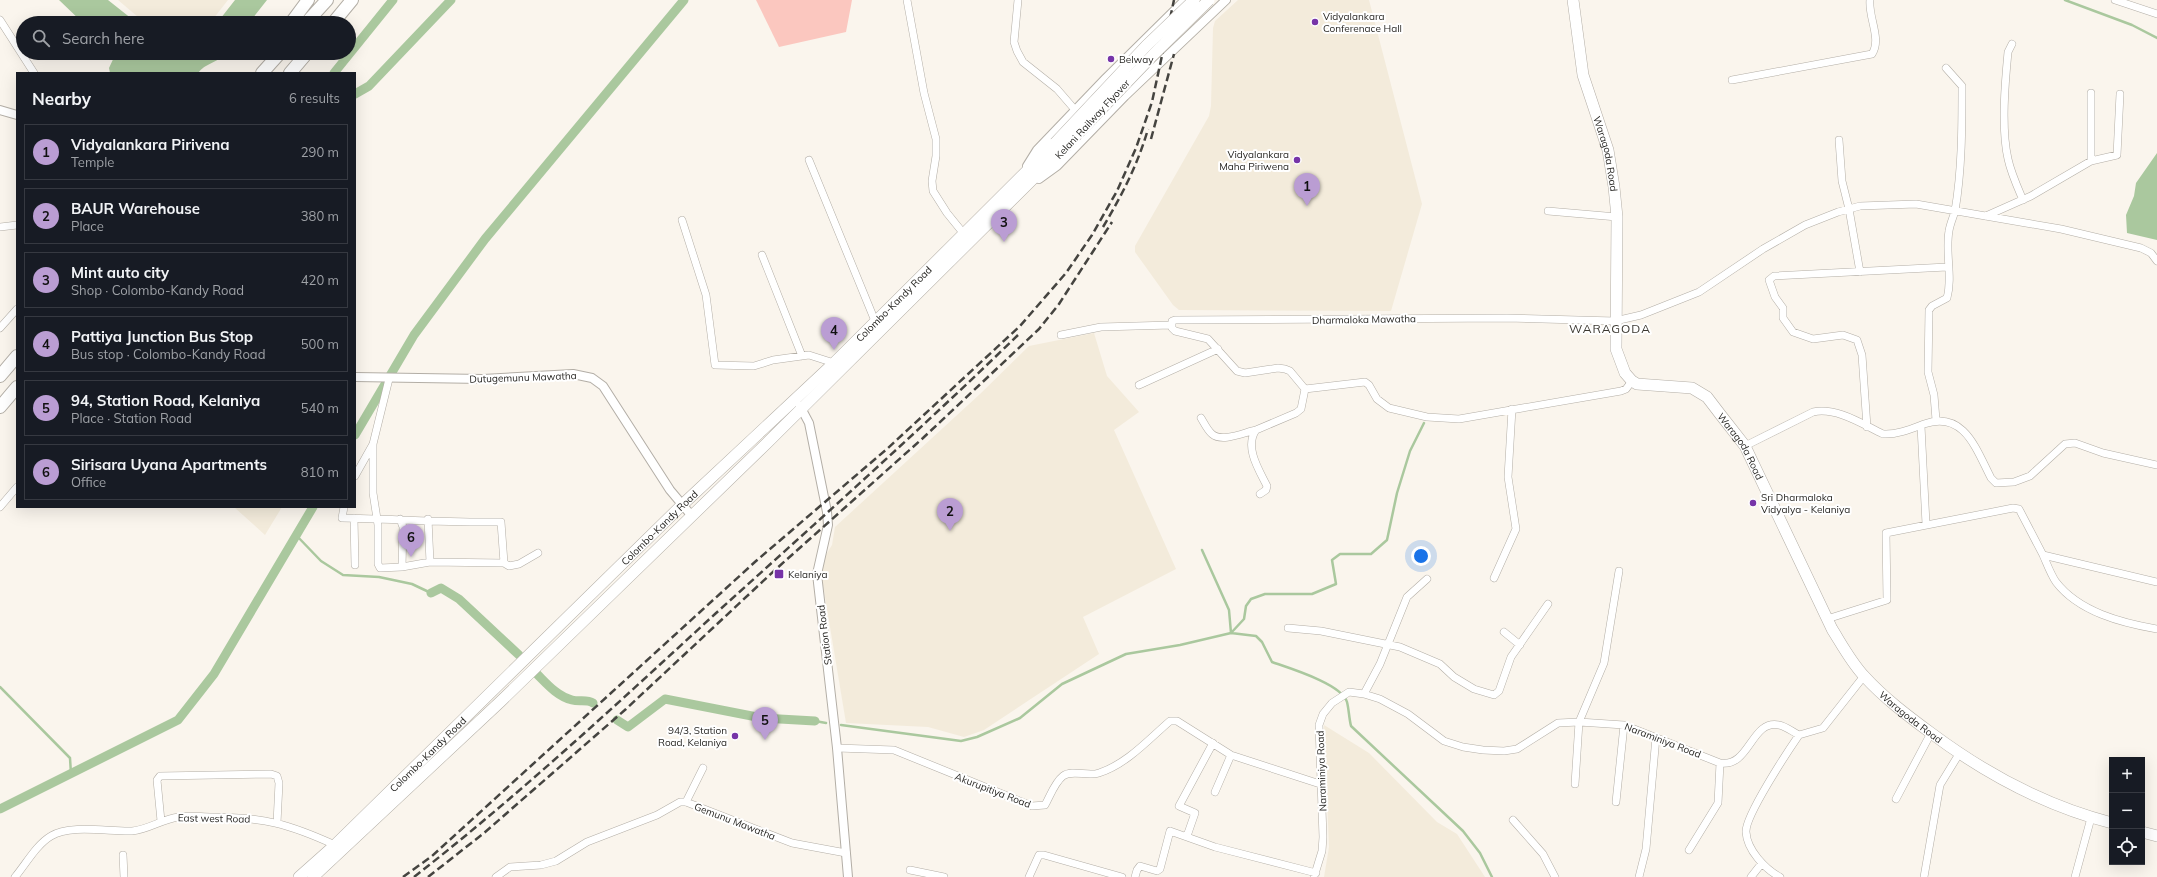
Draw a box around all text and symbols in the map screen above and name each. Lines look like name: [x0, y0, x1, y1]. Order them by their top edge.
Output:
place label: Vidyalankara Conferenace Hall: [1323, 10, 1402, 35]
search box: [16, 16, 356, 60]
marker: Vidyalankara Conferenace Hall: [1310, 17, 1320, 27]
icon: search: [30, 27, 52, 49]
text: Search here: [62, 29, 144, 48]
place label: Belway: [1119, 53, 1154, 66]
marker: Belway: [1106, 54, 1116, 64]
street label: Kelani Railway Flyover: [1052, 77, 1133, 162]
text: Nearby: [32, 88, 91, 109]
text: 6 results: [289, 90, 340, 106]
street label: Waragoda Road: [1590, 115, 1620, 192]
text: Vidyalankara Pirivena: [71, 135, 230, 154]
text: 1: [42, 144, 50, 160]
text: 290 m: [301, 144, 339, 160]
place label: Vidyalankara Maha Piriwena: [1219, 148, 1289, 173]
text: Temple: [71, 154, 114, 170]
marker: Vidyalankara Maha Piriwena: [1292, 155, 1302, 165]
pin: 1: [1294, 173, 1320, 206]
text: BAUR Warehouse: [71, 199, 200, 218]
text: 2: [42, 208, 50, 224]
text: 380 m: [301, 208, 339, 224]
pin: 3: [991, 209, 1017, 242]
text: Place: [71, 218, 104, 234]
text: Mint auto city: [71, 263, 169, 282]
street label: Colombo-Kandy Road: [853, 264, 935, 345]
text: 3: [42, 272, 50, 288]
text: 420 m: [301, 272, 339, 288]
text: Shop · Colombo-Kandy Road: [71, 282, 244, 298]
street label: Dharmaloka Mawatha: [1312, 312, 1416, 327]
pin: 4: [821, 317, 847, 350]
district label: WARAGODA: [1569, 321, 1651, 336]
text: Pattiya Junction Bus Stop: [71, 327, 253, 346]
text: 4: [42, 336, 50, 352]
text: 500 m: [301, 336, 339, 352]
text: Bus stop · Colombo-Kandy Road: [71, 346, 265, 362]
street label: Dutugemunu Mawatha: [469, 369, 577, 386]
text: 94, Station Road, Kelaniya: [71, 391, 260, 410]
text: 5: [42, 400, 50, 416]
text: 540 m: [301, 400, 339, 416]
text: Place · Station Road: [71, 410, 192, 426]
street label: Waragoda Road: [1714, 410, 1766, 482]
text: Sirisara Uyana Apartments: [71, 455, 267, 474]
text: 6: [42, 464, 50, 480]
text: 810 m: [301, 464, 339, 480]
text: Office: [71, 474, 106, 490]
street label: Colombo-Kandy Road: [619, 488, 701, 568]
place label: Sri Dharmaloka Vidyalya - Kelaniya: [1761, 491, 1850, 516]
pin: 2: [937, 498, 963, 531]
marker: Sri Dharmaloka Vidyalya - Kelaniya: [1748, 498, 1758, 508]
pin: 6: [398, 524, 424, 557]
your location: [1411, 546, 1431, 566]
marker: Kelaniya: [773, 568, 785, 580]
place label: Kelaniya: [788, 568, 828, 581]
street label: Station Road: [814, 604, 835, 666]
street label: Waragoda Road: [1876, 688, 1945, 746]
pin: 5: [752, 707, 778, 740]
street label: Colombo-Kandy Road: [387, 714, 469, 795]
street label: Naraminiya Road: [1623, 720, 1703, 761]
place label: 94/3, Station Road, Kelaniya: [658, 724, 727, 749]
street label: Naraminiya Road: [1314, 730, 1329, 812]
marker: 94/3, Station Road, Kelaniya: [730, 731, 740, 741]
map controls: [2109, 757, 2145, 865]
button: +: [2109, 757, 2145, 793]
street label: Akurupitiya Road: [953, 770, 1033, 811]
button: −: [2109, 793, 2145, 829]
street label: Gemunu Mawatha: [692, 800, 777, 843]
street label: East west Road: [178, 811, 250, 826]
button: locate: [2109, 829, 2145, 865]

